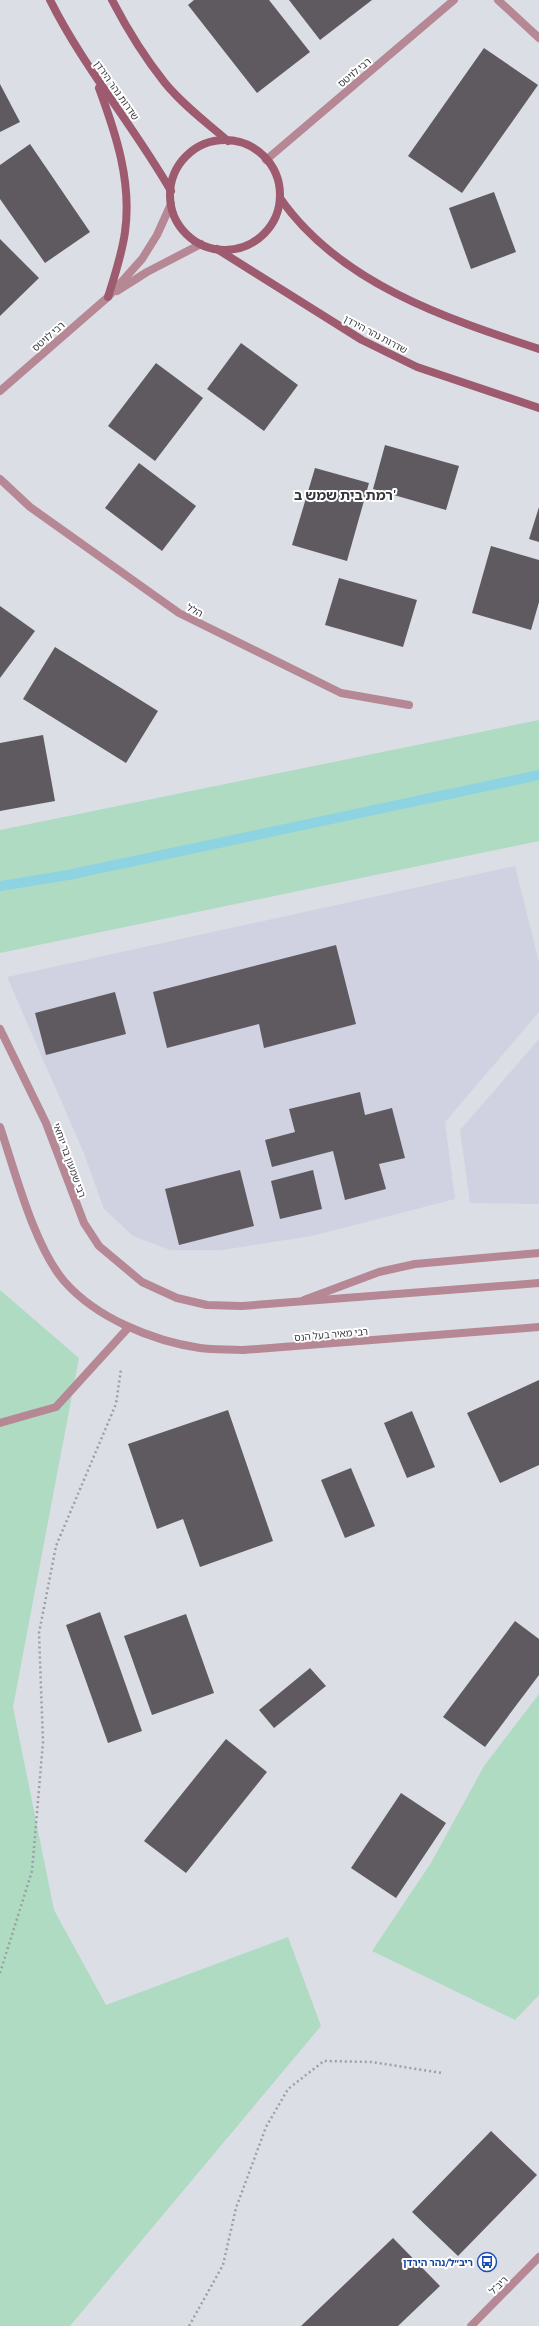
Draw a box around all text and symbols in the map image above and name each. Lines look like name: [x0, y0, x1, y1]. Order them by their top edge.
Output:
street label: רבי לויטס: [335, 55, 374, 90]
street label: שדרות נהר הירדן: [91, 58, 142, 123]
street label: שדרות נהר הירדן: [342, 312, 410, 357]
street label: רבי לויטס: [29, 319, 67, 354]
district label: רמת בית שמש ב': [294, 486, 396, 504]
street label: הלל: [184, 601, 205, 620]
street label: רבי שמעון בר יוחאי: [50, 1121, 89, 1199]
street label: רבי מאיר בעל הנס: [294, 1325, 368, 1344]
bus stop icon: ריב״ל/נהר הירדן: [476, 2251, 498, 2273]
place label: ריב״ל/נהר הירדן: [403, 2256, 473, 2269]
street label: ריב"ל: [486, 2273, 510, 2297]

